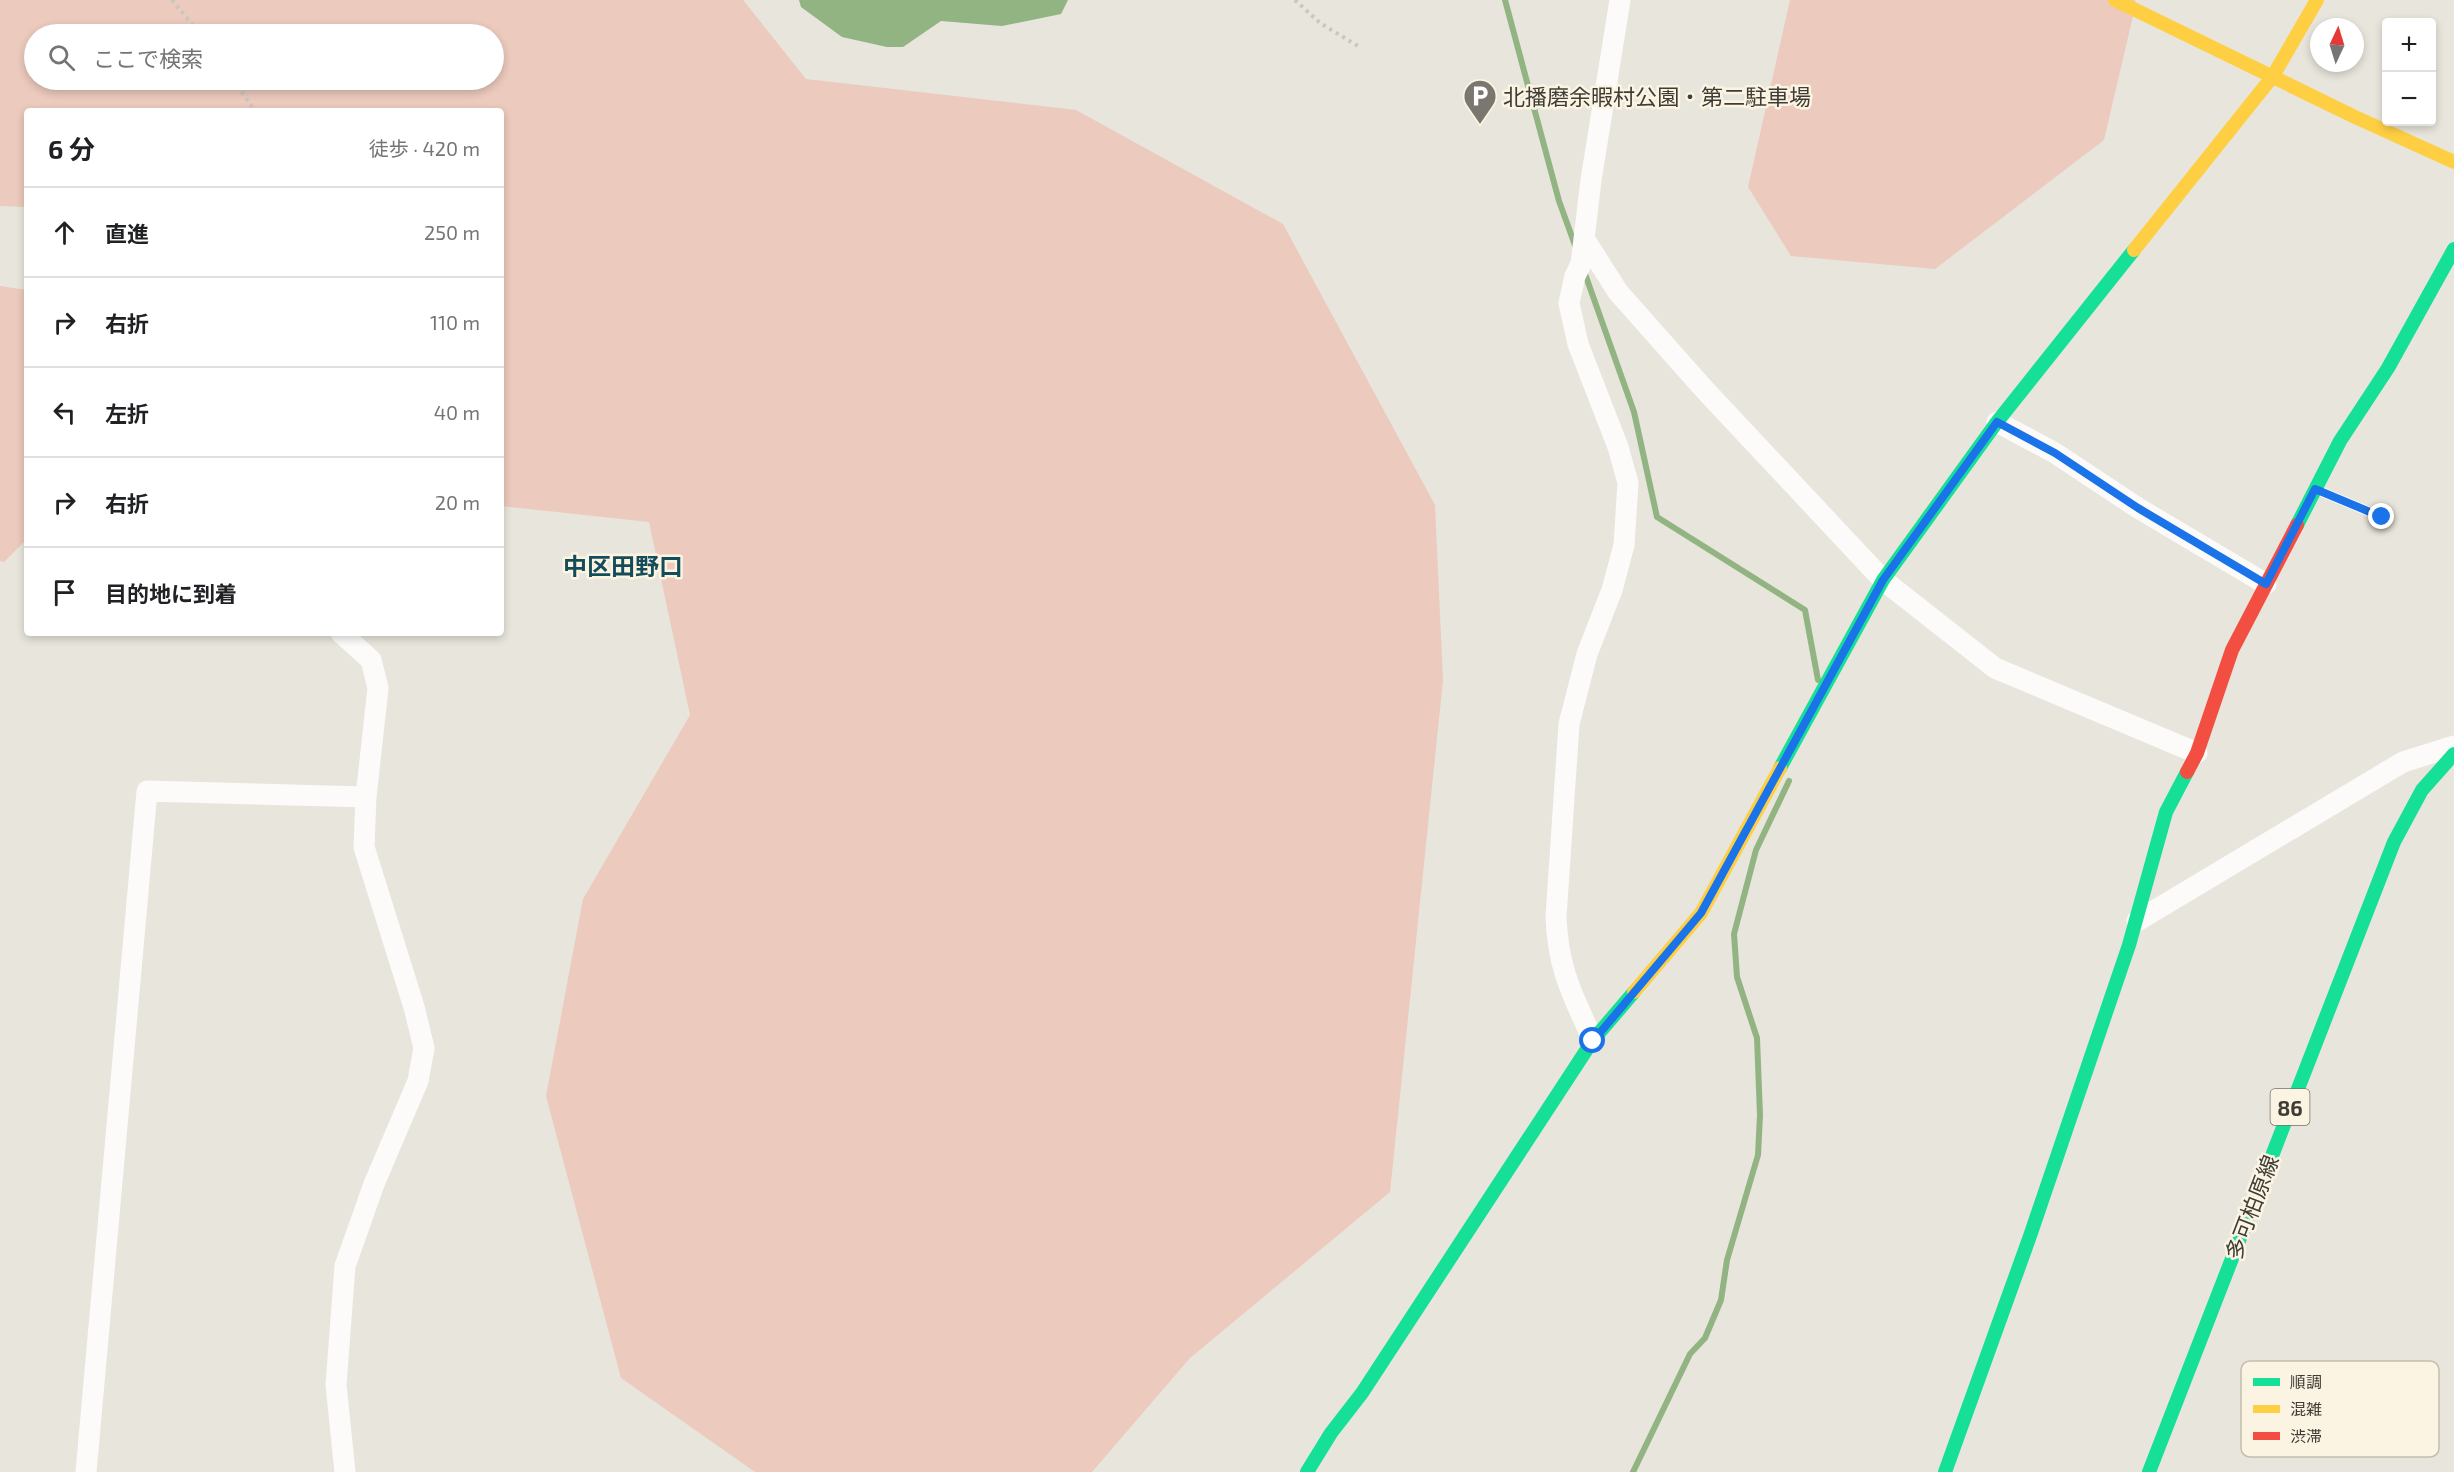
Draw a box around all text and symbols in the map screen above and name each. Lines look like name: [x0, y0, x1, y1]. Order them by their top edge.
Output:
north arrow: [2310, 18, 2364, 72]
map controls: [2382, 18, 2436, 126]
button: +: [2382, 18, 2436, 72]
search box: [24, 24, 504, 90]
icon: search: [45, 41, 78, 74]
text: ここで検索: [93, 45, 203, 71]
button: −: [2382, 72, 2436, 126]
parking icon: 北播磨余暇村公園・第二駐車場: [1462, 78, 1498, 125]
place label: 北播磨余暇村公園・第二駐車場: [1503, 83, 1811, 109]
text: 6 分: [48, 133, 95, 164]
text: 徒歩 · 420 m: [369, 136, 480, 160]
icon: ahead: [48, 216, 81, 249]
text: 直進: [105, 220, 149, 246]
text: 250 m: [424, 220, 480, 244]
icon: right: [48, 306, 81, 339]
text: 右折: [105, 310, 149, 336]
text: 110 m: [430, 310, 480, 334]
icon: left: [48, 396, 81, 429]
text: 左折: [105, 400, 149, 426]
text: 40 m: [434, 400, 480, 424]
icon: right: [48, 486, 81, 519]
text: 右折: [105, 490, 149, 516]
text: 20 m: [435, 490, 480, 514]
route end: [2368, 503, 2394, 529]
district label: 中区田野口: [563, 551, 683, 580]
icon: arrive: [48, 576, 81, 609]
text: 目的地に到着: [105, 580, 237, 606]
route start: [1579, 1027, 1605, 1053]
road number: 86: [2270, 1089, 2310, 1125]
street label: 多可柏原線: [2219, 1151, 2283, 1263]
legend: [2241, 1361, 2439, 1457]
text: 順調: [2290, 1372, 2322, 1391]
text: 混雑: [2290, 1399, 2322, 1418]
text: 渋滞: [2290, 1426, 2322, 1445]

